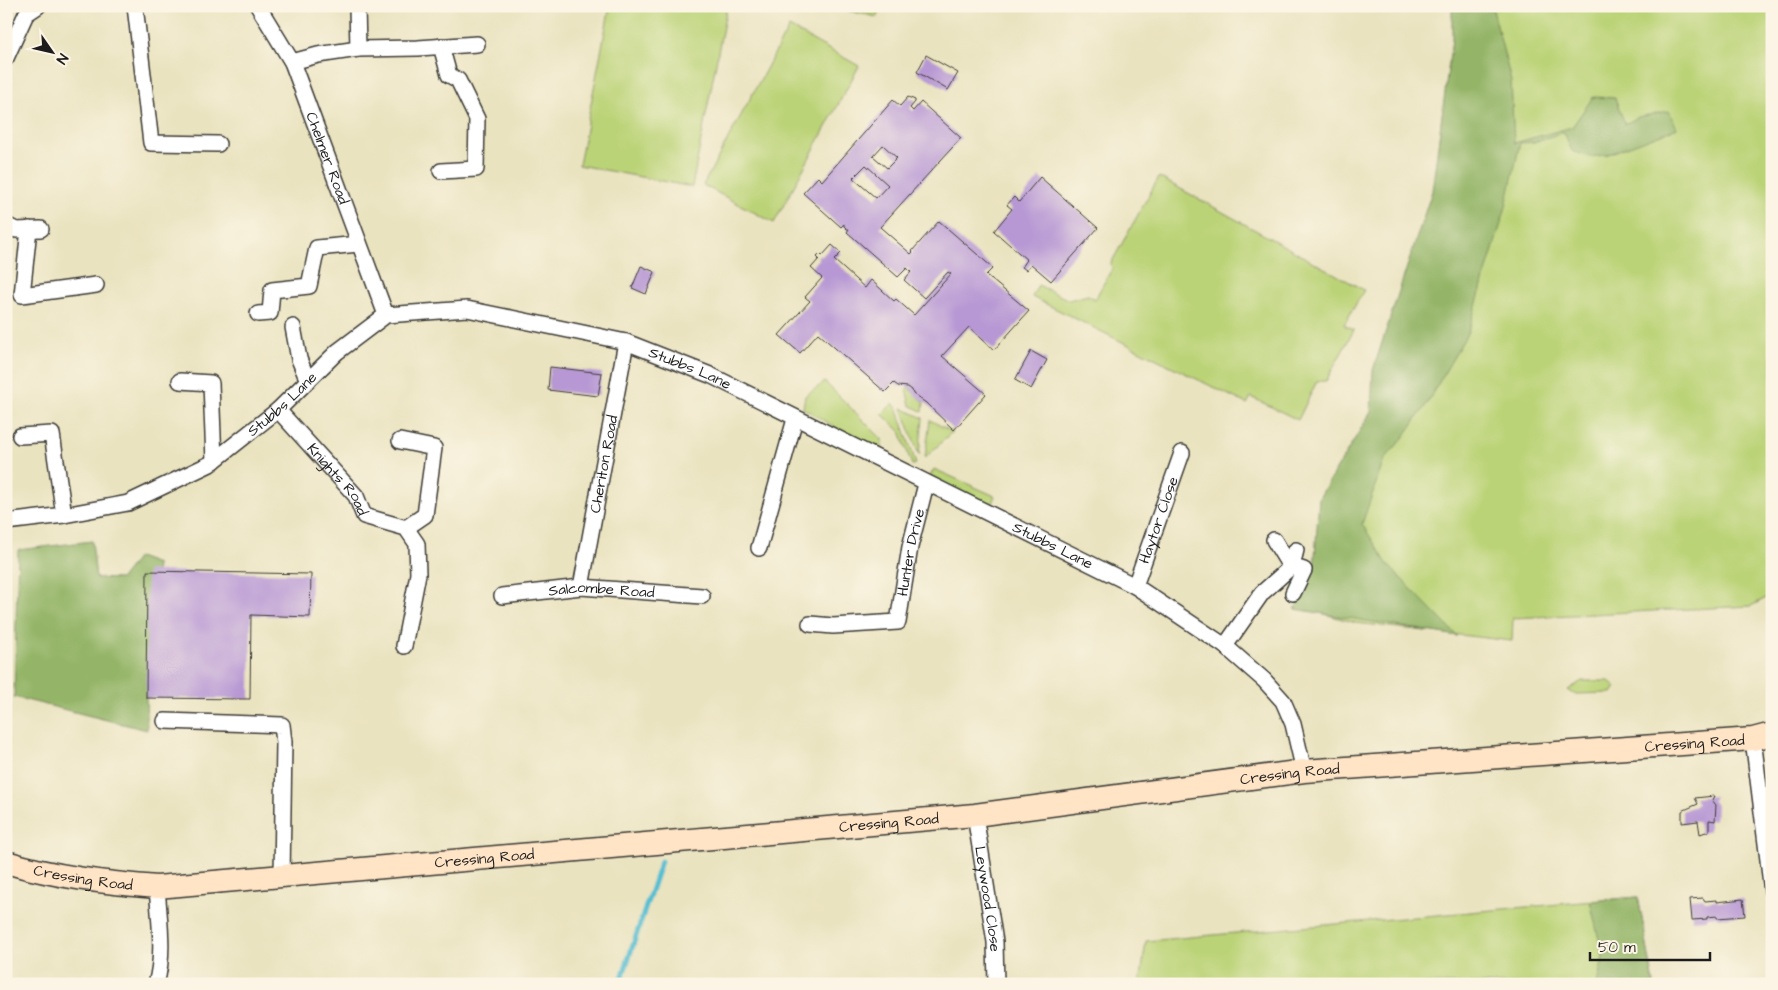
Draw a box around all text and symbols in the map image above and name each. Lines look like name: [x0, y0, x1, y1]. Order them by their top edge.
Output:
north arrow: [28, 28, 78, 78]
text: N: [51, 49, 73, 68]
street label: Chelmer Road: [300, 109, 354, 208]
street label: Stubbs Lane: [646, 342, 735, 395]
street label: Stubbs Lane: [243, 367, 322, 442]
street label: Cheriton Road: [585, 413, 623, 515]
street label: Knights Road: [302, 439, 373, 519]
street label: Haytor Close: [1134, 474, 1184, 566]
street label: Hunter Drive: [892, 506, 930, 598]
street label: Stubbs Lane: [1009, 517, 1096, 575]
street label: Salcombe Road: [547, 577, 655, 603]
street label: Cressing Road: [1644, 730, 1746, 758]
street label: Cressing Road: [1239, 758, 1341, 790]
street label: Cressing Road: [838, 808, 940, 838]
street label: Cressing Road: [434, 844, 536, 874]
street label: Leywood Close: [969, 845, 1005, 952]
street label: Cressing Road: [32, 860, 134, 896]
scale bar: [1590, 930, 1710, 962]
text: 50 m: [1598, 937, 1636, 958]

